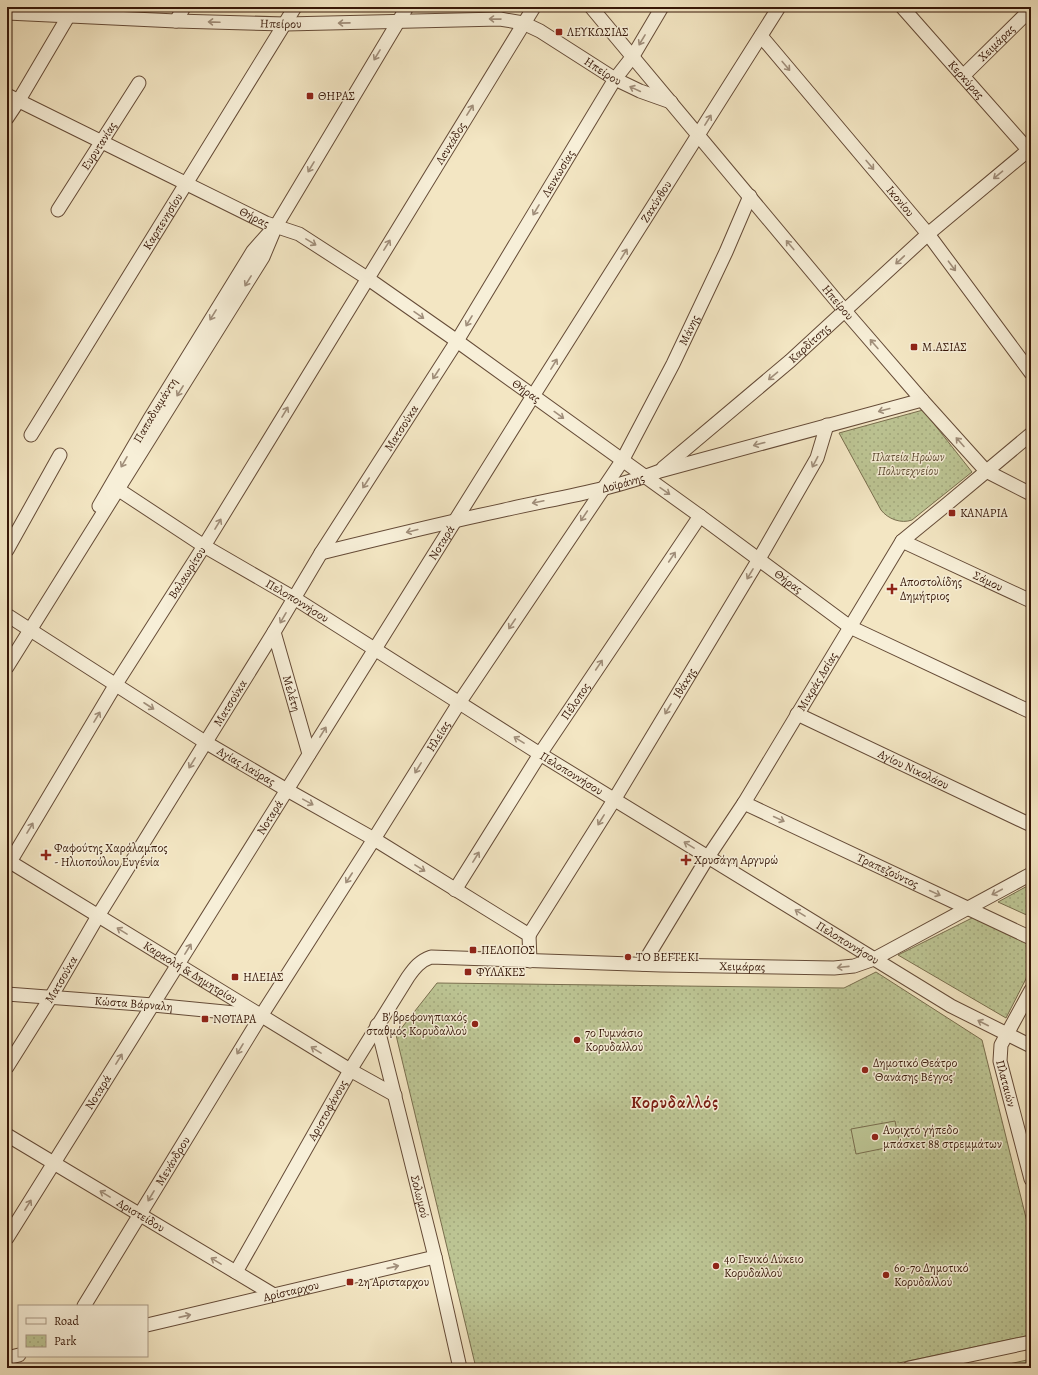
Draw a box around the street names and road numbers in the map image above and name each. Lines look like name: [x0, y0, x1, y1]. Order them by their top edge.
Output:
street label: Ηπείρου: [260, 15, 302, 32]
street label: Χειμάρας: [974, 21, 1019, 65]
street label: Ηπείρου: [581, 53, 624, 89]
street label: Κερκύρας: [945, 57, 988, 103]
street label: Ευρυτανίας: [77, 119, 120, 173]
street label: Λeυκάδος: [431, 119, 470, 168]
street label: Λευκωσίας: [537, 147, 578, 201]
street label: Ζακύνθου: [637, 177, 675, 226]
street label: Ικονίου: [883, 182, 918, 220]
street label: Καρπενησίου: [139, 190, 186, 253]
street label: Θήρας: [237, 203, 271, 231]
street label: Ηπείρου: [818, 281, 857, 324]
street label: Μάνης: [675, 312, 703, 348]
street label: Καρδίτσης: [785, 320, 833, 367]
street label: Παπαδιαμάντη: [129, 375, 181, 446]
street label: Θήρας: [509, 375, 544, 407]
street label: Ματσούκα: [380, 401, 422, 454]
street label: Δοϊράνης: [600, 469, 646, 497]
street label: Νοταρά: [425, 522, 459, 563]
street label: Βαλαωρίτου: [164, 543, 210, 602]
street label: Θήρας: [771, 566, 806, 597]
street label: Σάμου: [971, 567, 1006, 595]
street label: Πελοποννήσου: [263, 575, 332, 626]
street label: Μικράς Ασίας: [793, 649, 841, 714]
street label: Ιθάκης: [669, 665, 700, 701]
street label: Μελέτη: [279, 674, 304, 713]
street label: Ματσούκα: [209, 676, 251, 729]
street label: Πέλοπος: [557, 679, 594, 723]
street label: Ηλείας: [423, 718, 454, 755]
street label: Αγίας Λαύρας: [213, 742, 278, 789]
street label: Αγίου Νικολάου: [875, 745, 952, 793]
street label: Πελοποννήσου: [537, 748, 606, 799]
street label: Νοταρά: [253, 796, 287, 838]
street label: Τραπεζούντος: [854, 849, 921, 892]
street label: Πελοποννήσου: [813, 917, 882, 968]
street label: Καραολή & Δημητρίου: [140, 937, 241, 1007]
street label: Ματσούκα: [41, 952, 81, 1006]
street label: Χειμάρας: [719, 958, 765, 975]
street label: Κώστα Βάρναλη: [94, 993, 173, 1015]
street label: Πλαταιών: [992, 1058, 1020, 1109]
street label: Νοταρά: [81, 1071, 115, 1113]
street label: Αριστοφάνους: [303, 1077, 351, 1144]
street label: Μενάνδρου: [151, 1133, 194, 1188]
street label: Σολωμού: [407, 1174, 433, 1220]
street label: Αριστείδου: [113, 1194, 168, 1236]
street label: Αρίσταρχου: [260, 1277, 321, 1306]

